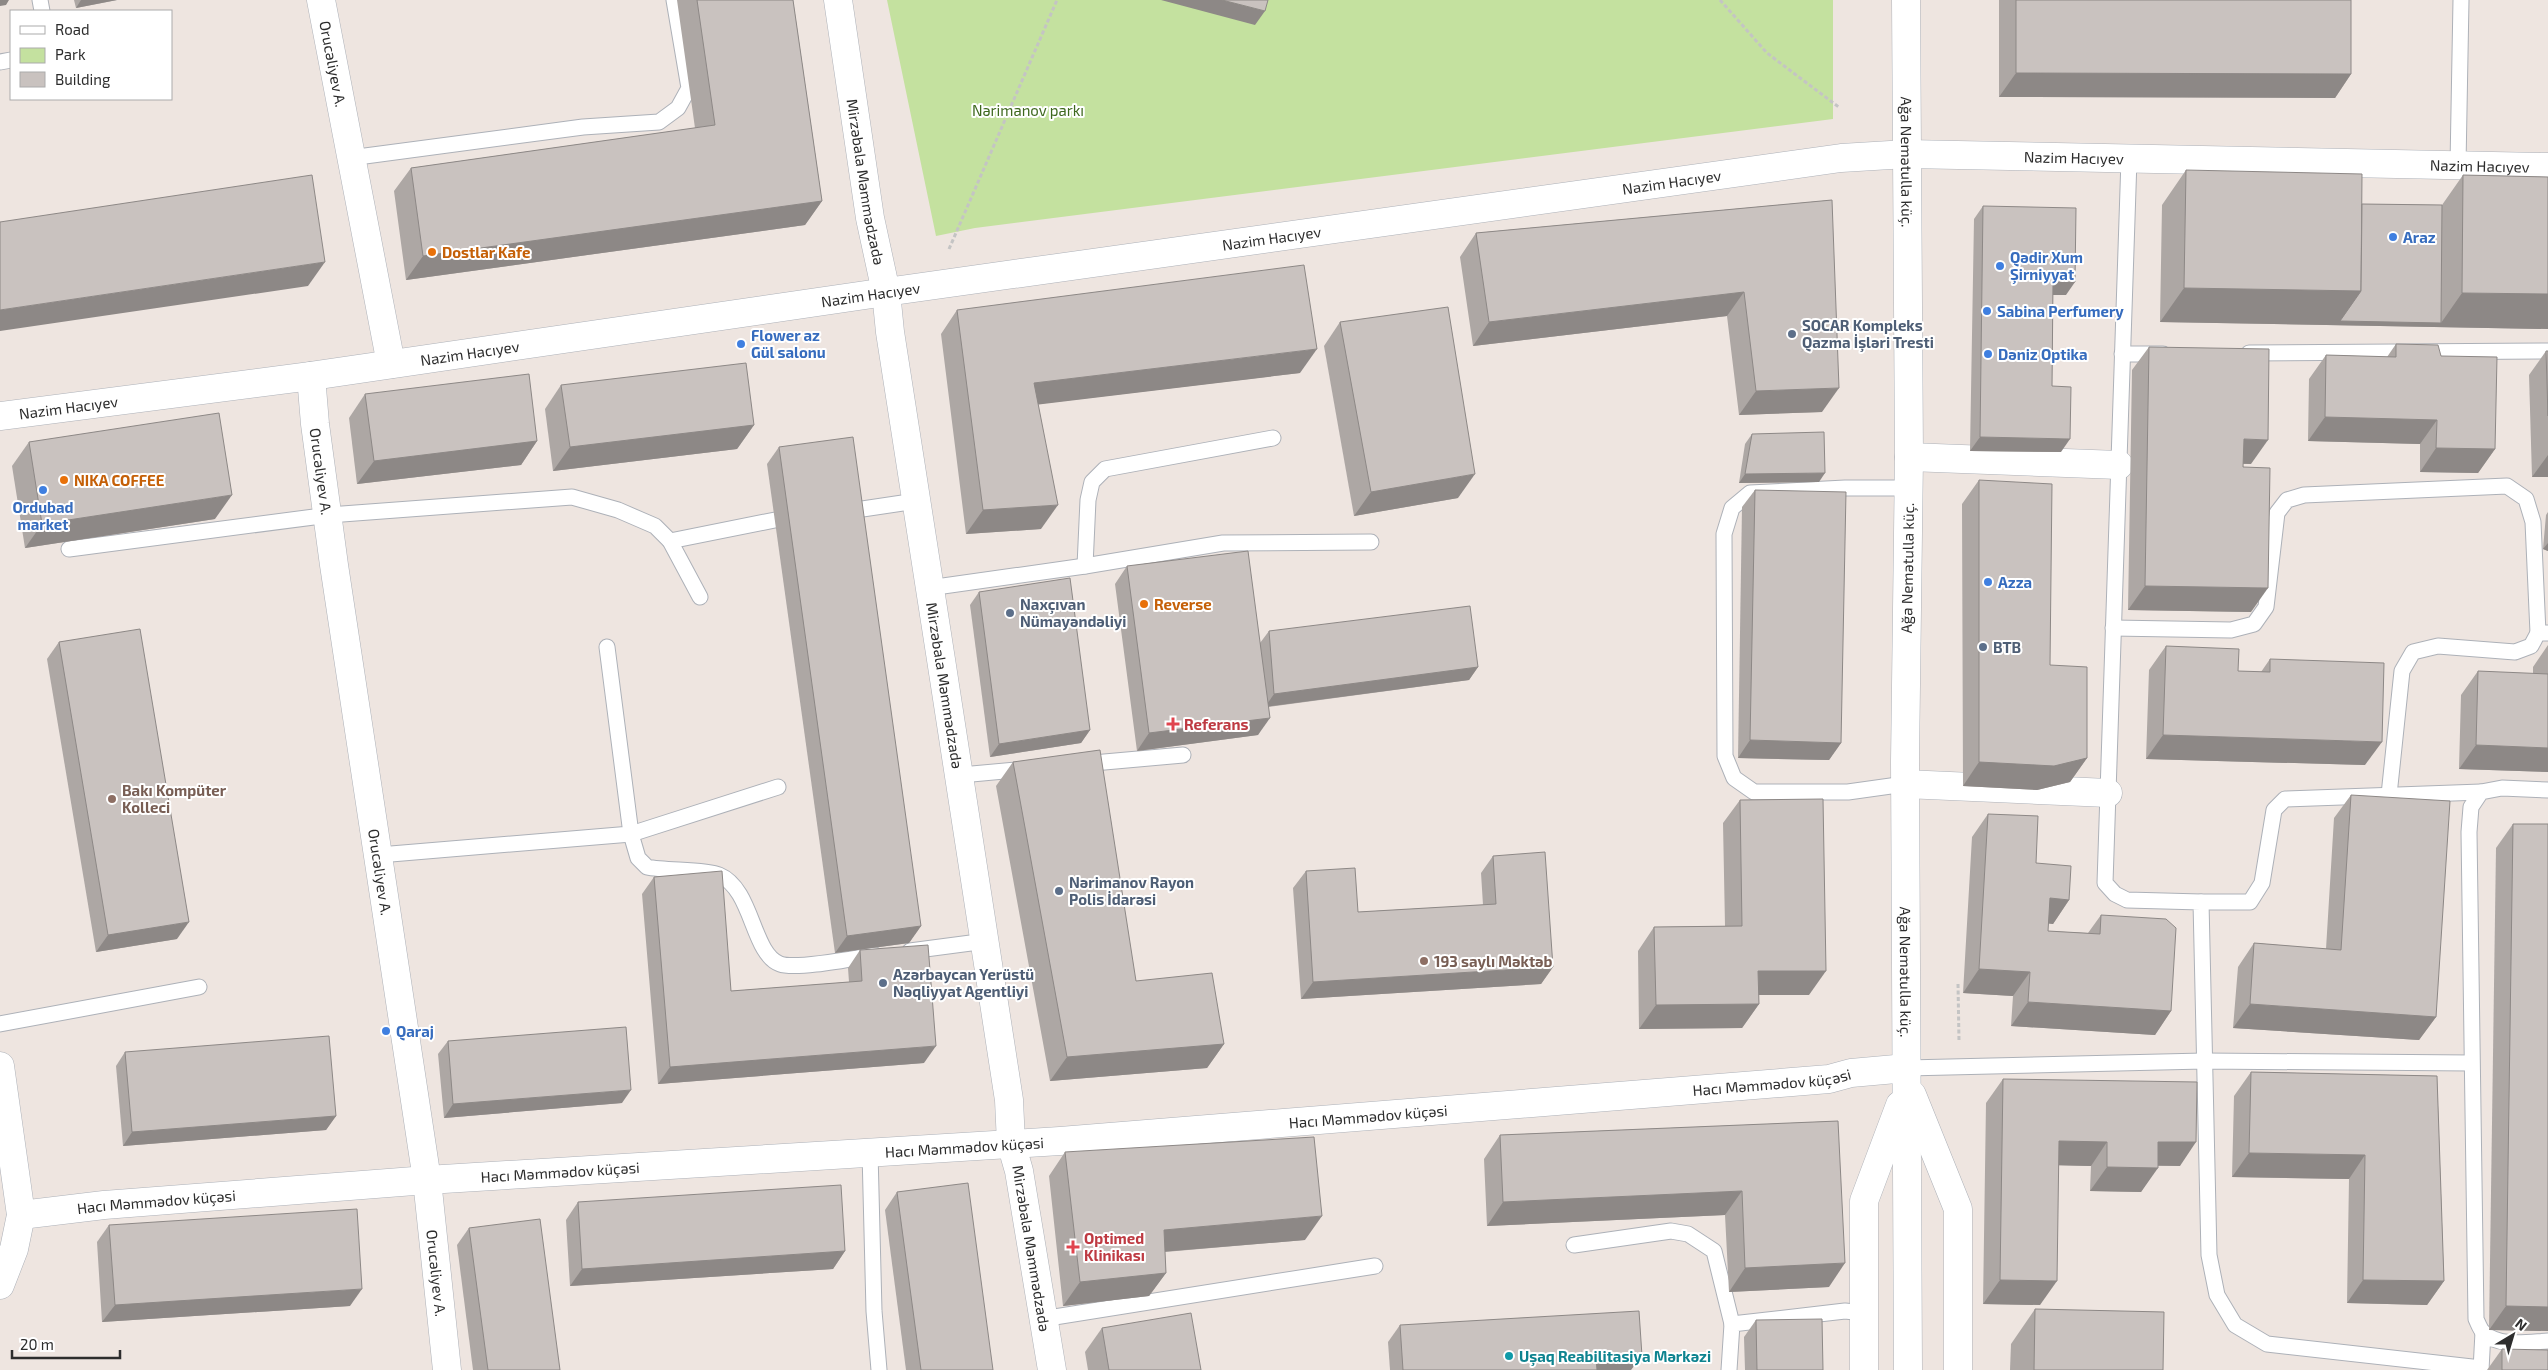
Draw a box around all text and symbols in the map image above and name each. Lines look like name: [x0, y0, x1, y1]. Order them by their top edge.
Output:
legend: [10, 10, 172, 100]
street label: Orucəliyev A.: [316, 19, 350, 108]
text: Road: [55, 20, 90, 38]
text: Park: [55, 45, 86, 63]
text: Building: [55, 70, 111, 88]
street label: Ağa Nemətulla küç.: [1897, 96, 1916, 228]
street label: Mirzəbala Məmmədzadə: [844, 98, 889, 267]
park label: Nərimanov parkı: [972, 101, 1084, 119]
street label: Nazim Hacıyev: [2024, 147, 2124, 167]
street label: Nazim Hacıyev: [2430, 156, 2530, 176]
street label: Nazim Hacıyev: [1621, 166, 1722, 198]
street label: Nazim Hacıyev: [1221, 222, 1322, 254]
place label: Araz: [2403, 228, 2436, 246]
marker: Araz: [2387, 231, 2399, 243]
place label: Dostlar Kafe: [442, 243, 531, 261]
marker: Dostlar Kafe: [426, 246, 438, 258]
place label: Qədir Xum Şirniyyat: [2010, 248, 2083, 285]
marker: Qədir Xum Şirniyyat: [1994, 260, 2006, 272]
street label: Nazim Hacıyev: [820, 278, 921, 310]
place label: Sabina Perfumery: [1997, 302, 2124, 321]
marker: Sabina Perfumery: [1981, 305, 1993, 317]
place label: SOCAR Kompleks Qazma İşləri Tresti: [1802, 316, 1934, 353]
place label: Flower az Gül salonu: [751, 326, 826, 361]
marker: SOCAR Kompleks Qazma İşləri Tresti: [1786, 328, 1798, 340]
street label: Nazim Hacıyev: [419, 337, 521, 369]
marker: Flower az Gül salonu: [735, 338, 747, 350]
place label: Dəniz Optika: [1998, 345, 2088, 363]
marker: Dəniz Optika: [1982, 348, 1994, 360]
street label: Nazim Hacıyev: [18, 392, 119, 422]
street label: Orucəliyev A.: [307, 427, 336, 516]
place label: NIKA COFFEE: [74, 471, 165, 489]
marker: NIKA COFFEE: [58, 474, 70, 486]
marker: Ordubad market: [37, 484, 49, 496]
place label: Ordubad market: [13, 498, 73, 533]
street label: Ağa Nemətulla küç.: [1897, 502, 1918, 634]
place label: Azza: [1998, 573, 2032, 591]
marker: Azza: [1982, 576, 1994, 588]
place label: Naxçıvan Nümayəndəliyi: [1020, 595, 1127, 631]
place label: Reverse: [1154, 595, 1212, 613]
marker: Reverse: [1138, 598, 1150, 610]
street label: Mirzəbala Məmmədzadə: [923, 601, 967, 770]
marker: Naxçıvan Nümayəndəliyi: [1004, 607, 1016, 619]
place label: BTB: [1993, 638, 2021, 656]
marker: BTB: [1977, 641, 1989, 653]
place label: Referans: [1184, 715, 1248, 733]
marker: Referans: [1166, 717, 1180, 731]
place label: Bakı Kompüter Kolleci: [122, 781, 227, 816]
marker: Bakı Kompüter Kolleci: [106, 793, 118, 805]
street label: Orucəliyev A.: [365, 827, 396, 917]
place label: Nərimanov Rayon Polis İdarəsi: [1069, 873, 1194, 908]
marker: Nərimanov Rayon Polis İdarəsi: [1053, 885, 1065, 897]
street label: Ağa Nemətulla küç.: [1896, 906, 1915, 1037]
place label: 193 saylı Məktəb: [1434, 952, 1553, 971]
marker: 193 saylı Məktəb: [1418, 955, 1430, 967]
place label: Azərbaycan Yerüstü Nəqliyyat Agentliyi: [893, 965, 1034, 1001]
marker: Azərbaycan Yerüstü Nəqliyyat Agentliyi: [877, 977, 889, 989]
place label: Qaraj: [396, 1022, 434, 1041]
marker: Qaraj: [380, 1025, 392, 1037]
street label: Hacı Məmmədov küçəsi: [1692, 1064, 1853, 1099]
street label: Hacı Məmmədov küçəsi: [1288, 1101, 1448, 1132]
street label: Hacı Məmmədov küçəsi: [884, 1133, 1044, 1161]
street label: Hacı Məmmədov küçəsi: [480, 1158, 640, 1186]
street label: Mirzəbala Məmmədzadə: [1009, 1164, 1054, 1333]
street label: Hacı Məmmədov küçəsi: [76, 1186, 236, 1217]
street label: Orucəliyev A.: [423, 1229, 450, 1318]
place label: Optimed Klinikası: [1084, 1229, 1145, 1264]
marker: Optimed Klinikası: [1066, 1240, 1080, 1254]
north arrow: [2488, 1310, 2538, 1360]
text: N: [2512, 1315, 2531, 1334]
scale bar: [12, 1328, 120, 1360]
text: 20 m: [20, 1335, 54, 1353]
place label: Uşaq Reabilitasiya Mərkəzi: [1519, 1347, 1711, 1367]
marker: Uşaq Reabilitasiya Mərkəzi: [1503, 1350, 1515, 1362]

